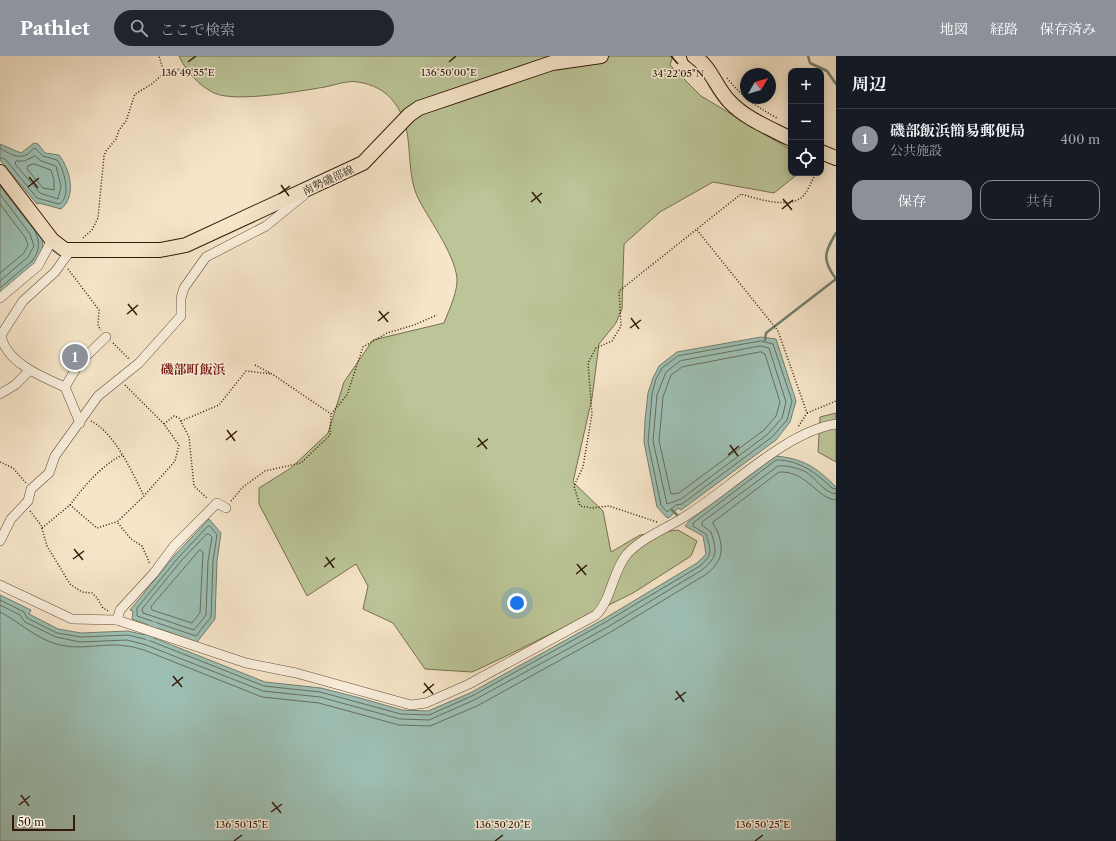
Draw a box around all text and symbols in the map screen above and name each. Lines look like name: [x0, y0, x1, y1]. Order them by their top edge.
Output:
search box: [114, 10, 394, 46]
text: Pathlet: [20, 17, 90, 40]
icon: search: [128, 17, 150, 39]
text: ここで検索: [160, 20, 235, 39]
text: 地図: [940, 20, 968, 38]
text: 経路: [990, 20, 1018, 38]
text: 保存済み: [1040, 20, 1096, 38]
text: 136°49'55"E: [161, 66, 215, 79]
text: 136°50'00"E: [421, 66, 477, 79]
text: 34°22'05"N: [652, 67, 704, 80]
north arrow: [740, 68, 776, 104]
map controls: [788, 68, 824, 176]
button: +: [788, 68, 824, 104]
text: 周辺: [852, 74, 886, 94]
button: −: [788, 104, 824, 140]
text: 磯部飯浜簡易郵便局: [890, 121, 1025, 140]
text: 1: [862, 131, 868, 147]
text: 400 m: [1060, 131, 1100, 147]
button: locate: [788, 140, 824, 176]
text: 公共施設: [890, 142, 942, 158]
street label: 南勢磯部線: [300, 162, 356, 198]
button: 保存: [852, 180, 972, 220]
button: 共有: [980, 180, 1100, 220]
pin: 1: [62, 342, 88, 372]
district label: 磯部町飯浜: [160, 361, 226, 377]
your location: [507, 593, 527, 613]
scale bar: [12, 813, 75, 832]
text: 50 m: [18, 815, 44, 829]
text: 136°50'15"E: [216, 818, 269, 831]
text: 136°50'20"E: [475, 818, 531, 831]
text: 136°50'25"E: [736, 818, 790, 831]

